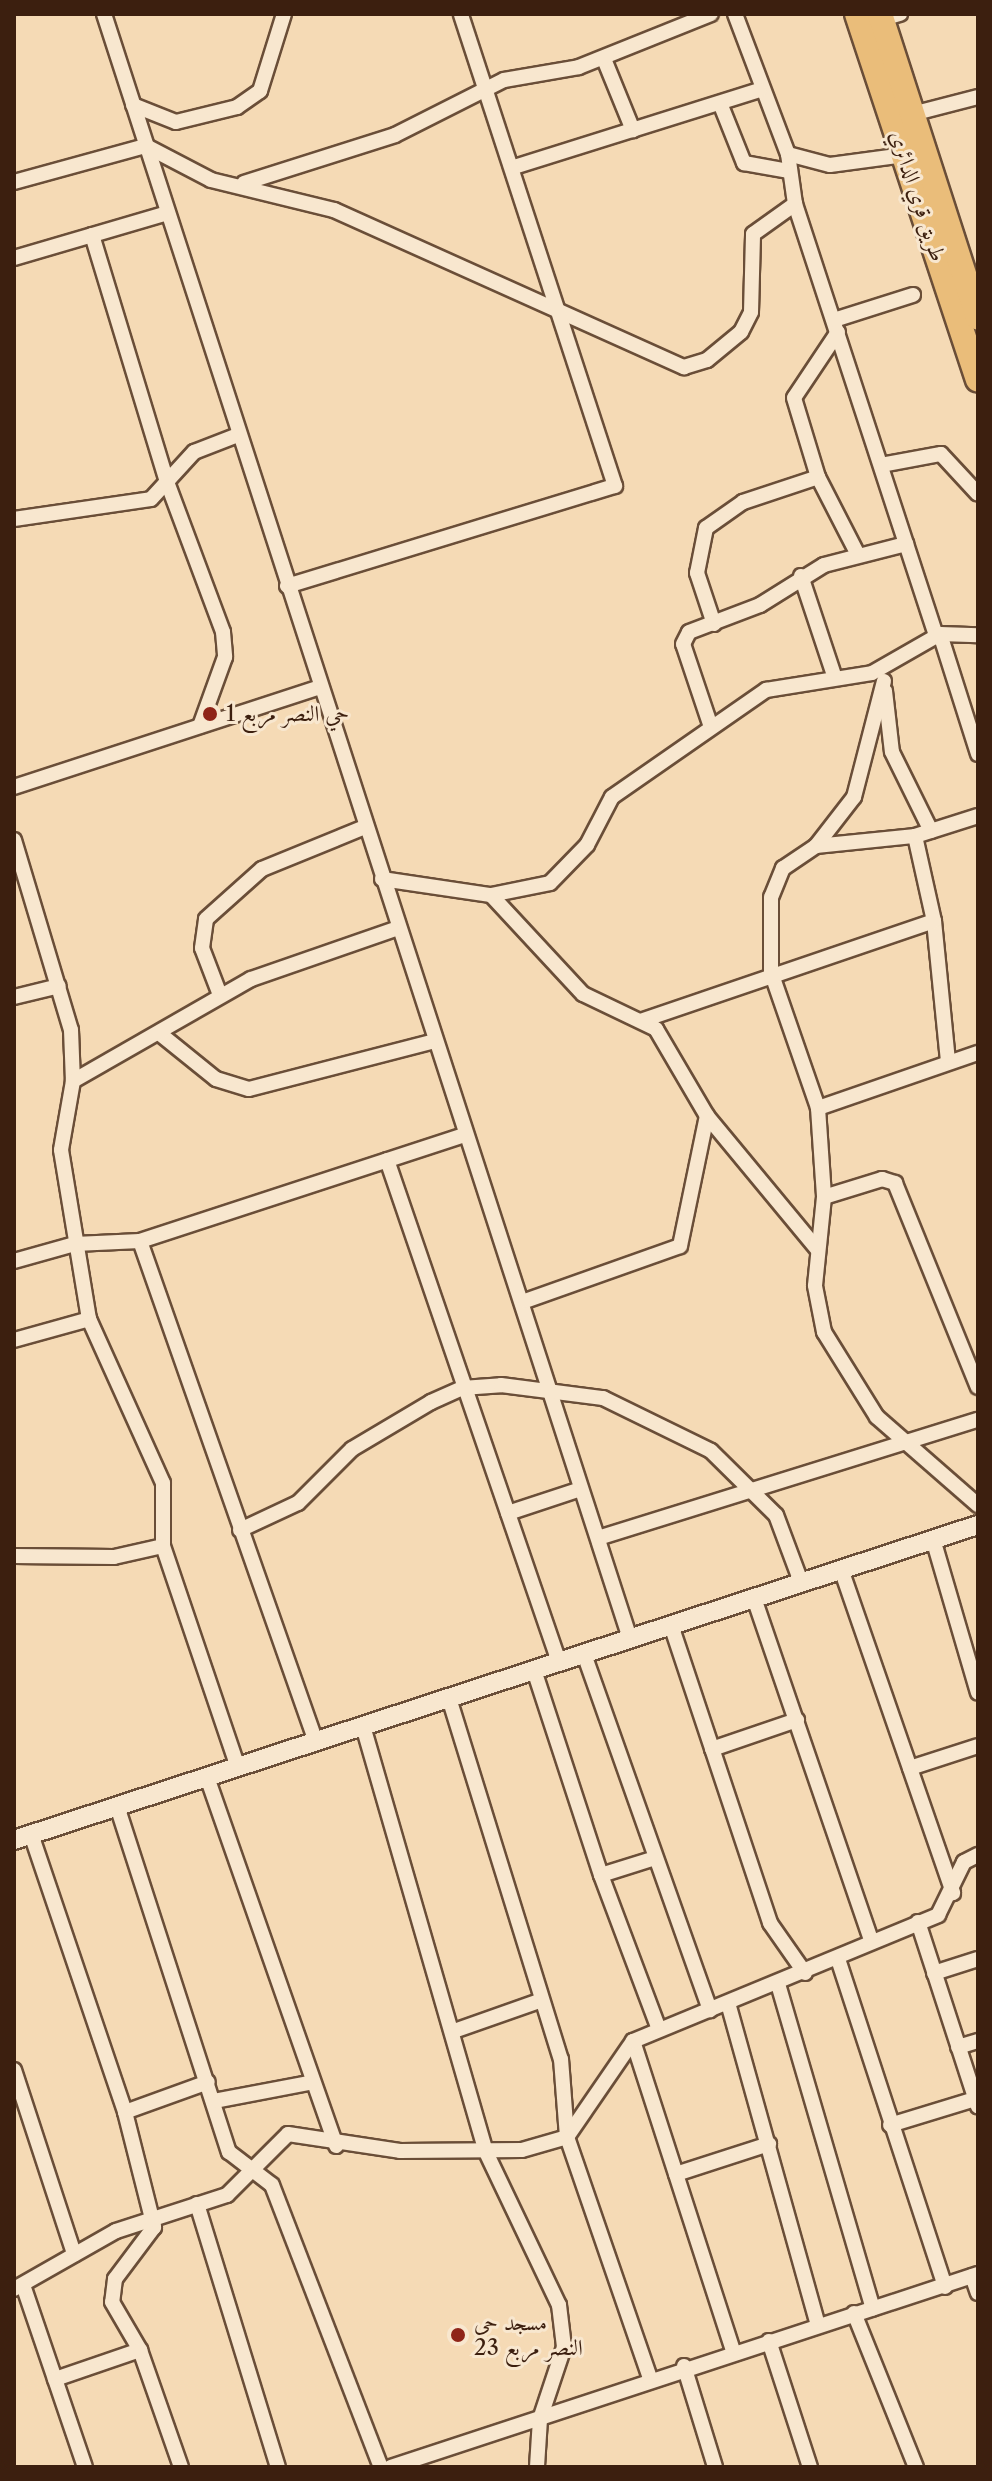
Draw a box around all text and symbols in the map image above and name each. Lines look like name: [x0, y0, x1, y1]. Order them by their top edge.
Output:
street label: طريق قري الدائري: [884, 127, 952, 265]
place label: حي النصر مربع 1: [226, 701, 349, 727]
marker: حي النصر مربع 1: [201, 705, 219, 723]
place label: مسجد حي النصر مربع 23: [474, 2309, 583, 2360]
marker: مسجد حي النصر مربع 23: [449, 2326, 467, 2344]

